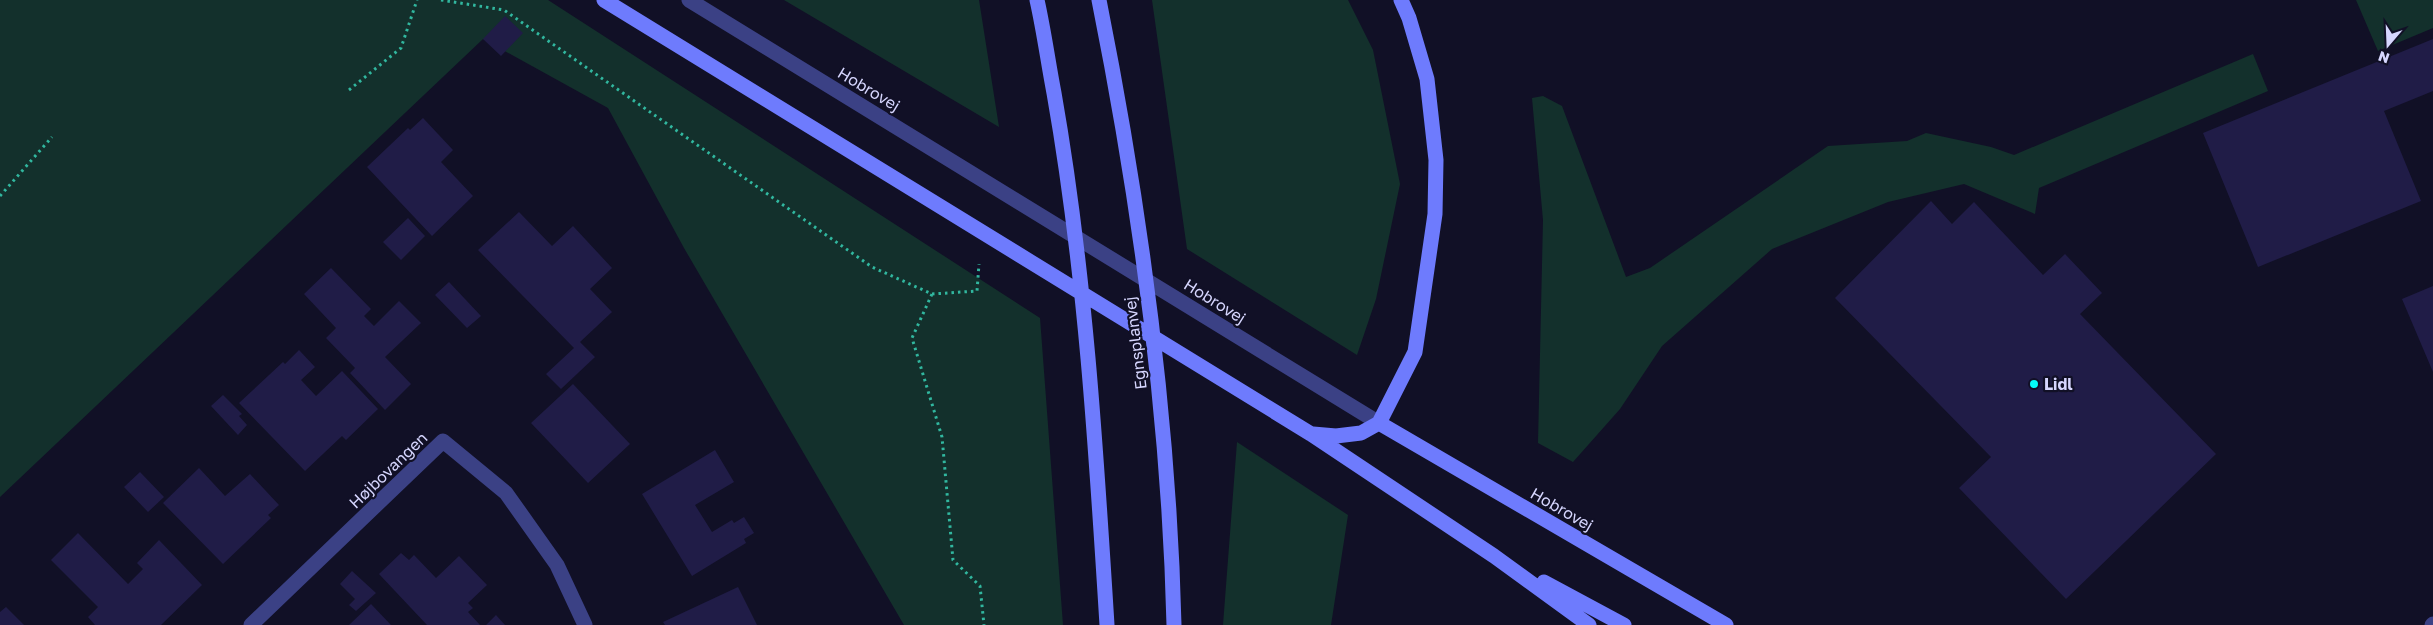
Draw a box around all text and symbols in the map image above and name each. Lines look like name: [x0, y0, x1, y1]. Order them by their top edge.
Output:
north arrow: [2363, 20, 2413, 70]
text: N: [2376, 48, 2391, 68]
street label: Hobrovej: [834, 63, 904, 115]
street label: Hobrovej: [1180, 274, 1250, 328]
street label: Egnsplanvej: [1119, 295, 1151, 391]
place label: Lidl: [2044, 374, 2073, 394]
marker: Lidl: [2028, 378, 2040, 390]
street label: Højbovangen: [345, 428, 431, 512]
street label: Hobrovej: [1527, 483, 1597, 535]

